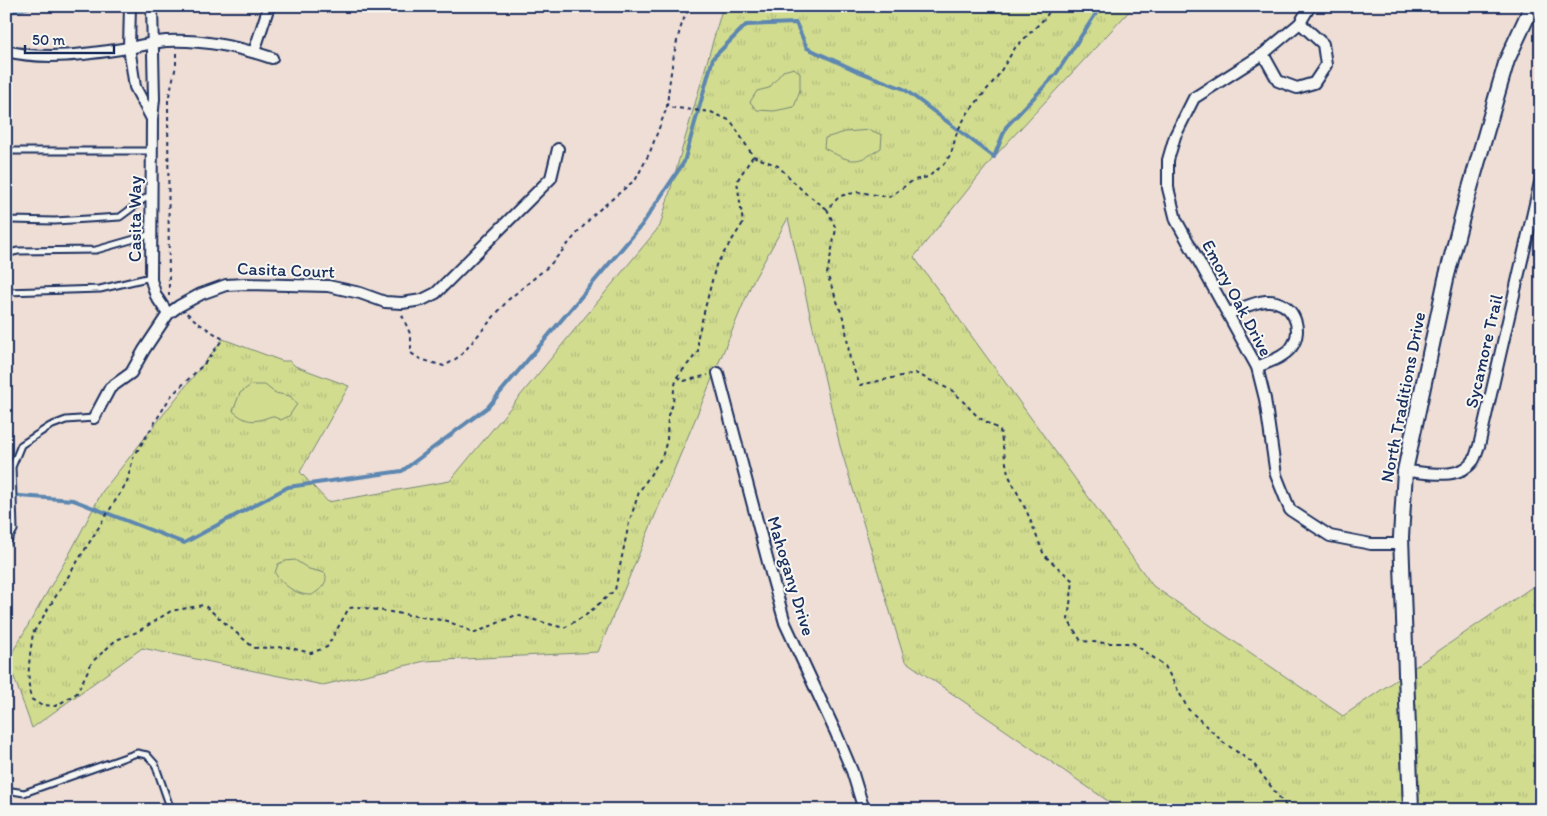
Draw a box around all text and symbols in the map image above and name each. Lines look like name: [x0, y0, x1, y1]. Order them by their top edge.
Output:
scale bar: [25, 22, 114, 54]
text: 50 m: [32, 31, 65, 49]
street label: Casita Way: [124, 175, 146, 262]
street label: Emory Oak Drive: [1197, 236, 1277, 360]
street label: Casita Court: [237, 257, 336, 283]
street label: Sycamore Trail: [1460, 292, 1508, 410]
street label: North Traditions Drive: [1376, 310, 1430, 484]
street label: Mahogany Drive: [762, 514, 820, 638]

